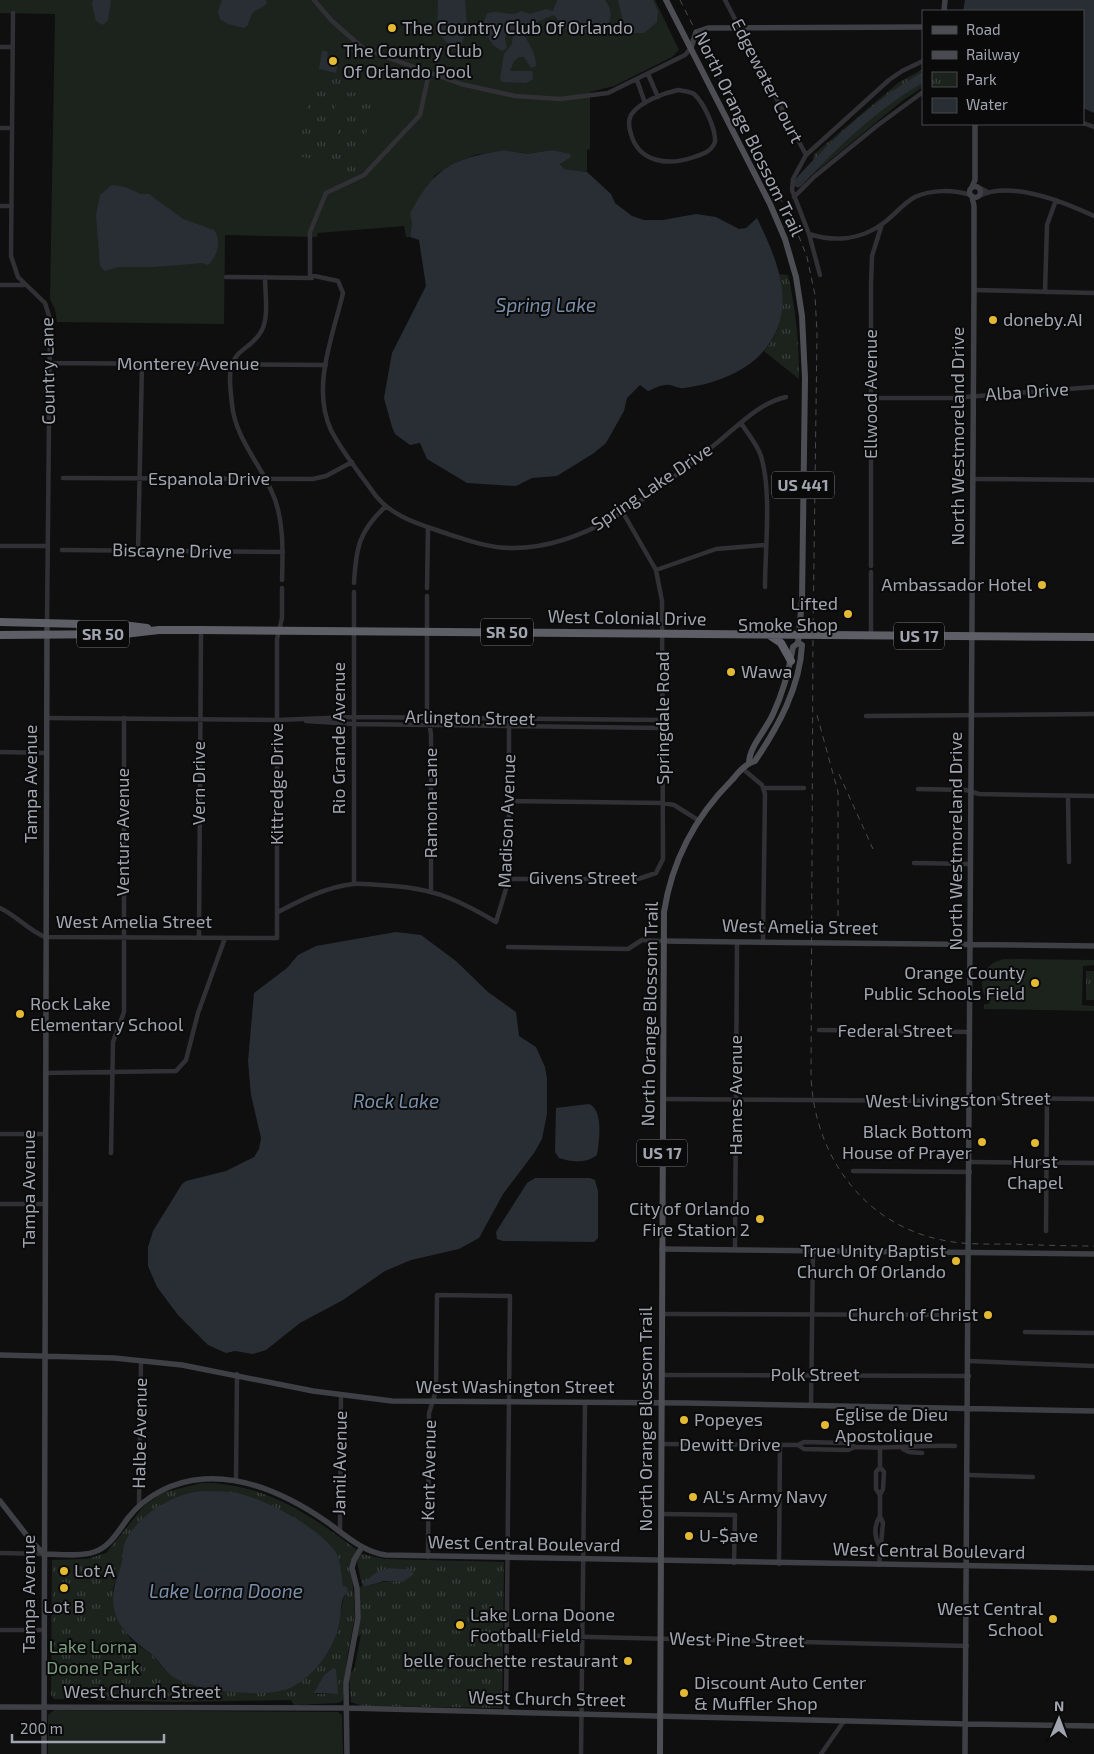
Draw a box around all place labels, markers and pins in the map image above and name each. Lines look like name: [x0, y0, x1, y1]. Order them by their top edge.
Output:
place label: The Country Club Of Orlando: [402, 16, 633, 38]
marker: The Country Club Of Orlando: [386, 22, 398, 34]
place label: The Country Club Of Orlando Pool: [343, 39, 482, 82]
marker: The Country Club Of Orlando Pool: [327, 55, 339, 67]
place label: doneby.AI: [1003, 308, 1083, 330]
marker: doneby.AI: [987, 314, 999, 326]
place label: Ambassador Hotel: [881, 573, 1033, 595]
marker: Ambassador Hotel: [1036, 579, 1048, 591]
place label: Lifted Smoke Shop: [738, 592, 838, 635]
marker: Lifted Smoke Shop: [842, 608, 854, 620]
place label: Wawa: [741, 660, 792, 682]
marker: Wawa: [725, 666, 737, 678]
place label: Orange County Public Schools Field: [863, 961, 1025, 1004]
marker: Orange County Public Schools Field: [1029, 977, 1041, 989]
place label: Rock Lake Elementary School: [30, 992, 184, 1035]
marker: Rock Lake Elementary School: [14, 1008, 26, 1020]
place label: Black Bottom House of Prayer: [842, 1120, 972, 1163]
marker: Black Bottom House of Prayer: [976, 1136, 988, 1148]
marker: Hurst Chapel: [1029, 1137, 1041, 1149]
place label: Hurst Chapel: [1007, 1150, 1064, 1193]
place label: City of Orlando Fire Station 2: [629, 1197, 750, 1240]
marker: City of Orlando Fire Station 2: [754, 1213, 766, 1225]
place label: True Unity Baptist Church Of Orlando: [797, 1239, 946, 1282]
marker: True Unity Baptist Church Of Orlando: [950, 1255, 962, 1267]
place label: Church of Christ: [848, 1303, 978, 1325]
marker: Church of Christ: [982, 1309, 994, 1321]
place label: Eglise de Dieu Apostolique: [835, 1403, 948, 1446]
place label: Popeyes: [694, 1408, 763, 1430]
marker: Popeyes: [678, 1414, 690, 1426]
marker: Eglise de Dieu Apostolique: [819, 1419, 831, 1431]
place label: AL's Army Navy: [703, 1485, 828, 1507]
marker: AL's Army Navy: [687, 1491, 699, 1503]
place label: U-$ave: [699, 1524, 758, 1546]
marker: U-$ave: [683, 1530, 695, 1542]
place label: Lot A: [74, 1559, 116, 1581]
marker: Lot A: [58, 1565, 70, 1577]
marker: Lot B: [58, 1582, 70, 1594]
place label: Lot B: [43, 1595, 85, 1617]
place label: West Central School: [937, 1597, 1044, 1640]
place label: Lake Lorna Doone Football Field: [470, 1603, 615, 1646]
marker: West Central School: [1047, 1613, 1059, 1625]
marker: Lake Lorna Doone Football Field: [454, 1619, 466, 1631]
place label: belle fouchette restaurant: [403, 1649, 618, 1671]
marker: belle fouchette restaurant: [622, 1655, 634, 1667]
place label: Discount Auto Center & Muffler Shop: [694, 1671, 866, 1714]
marker: Discount Auto Center & Muffler Shop: [678, 1687, 690, 1699]

